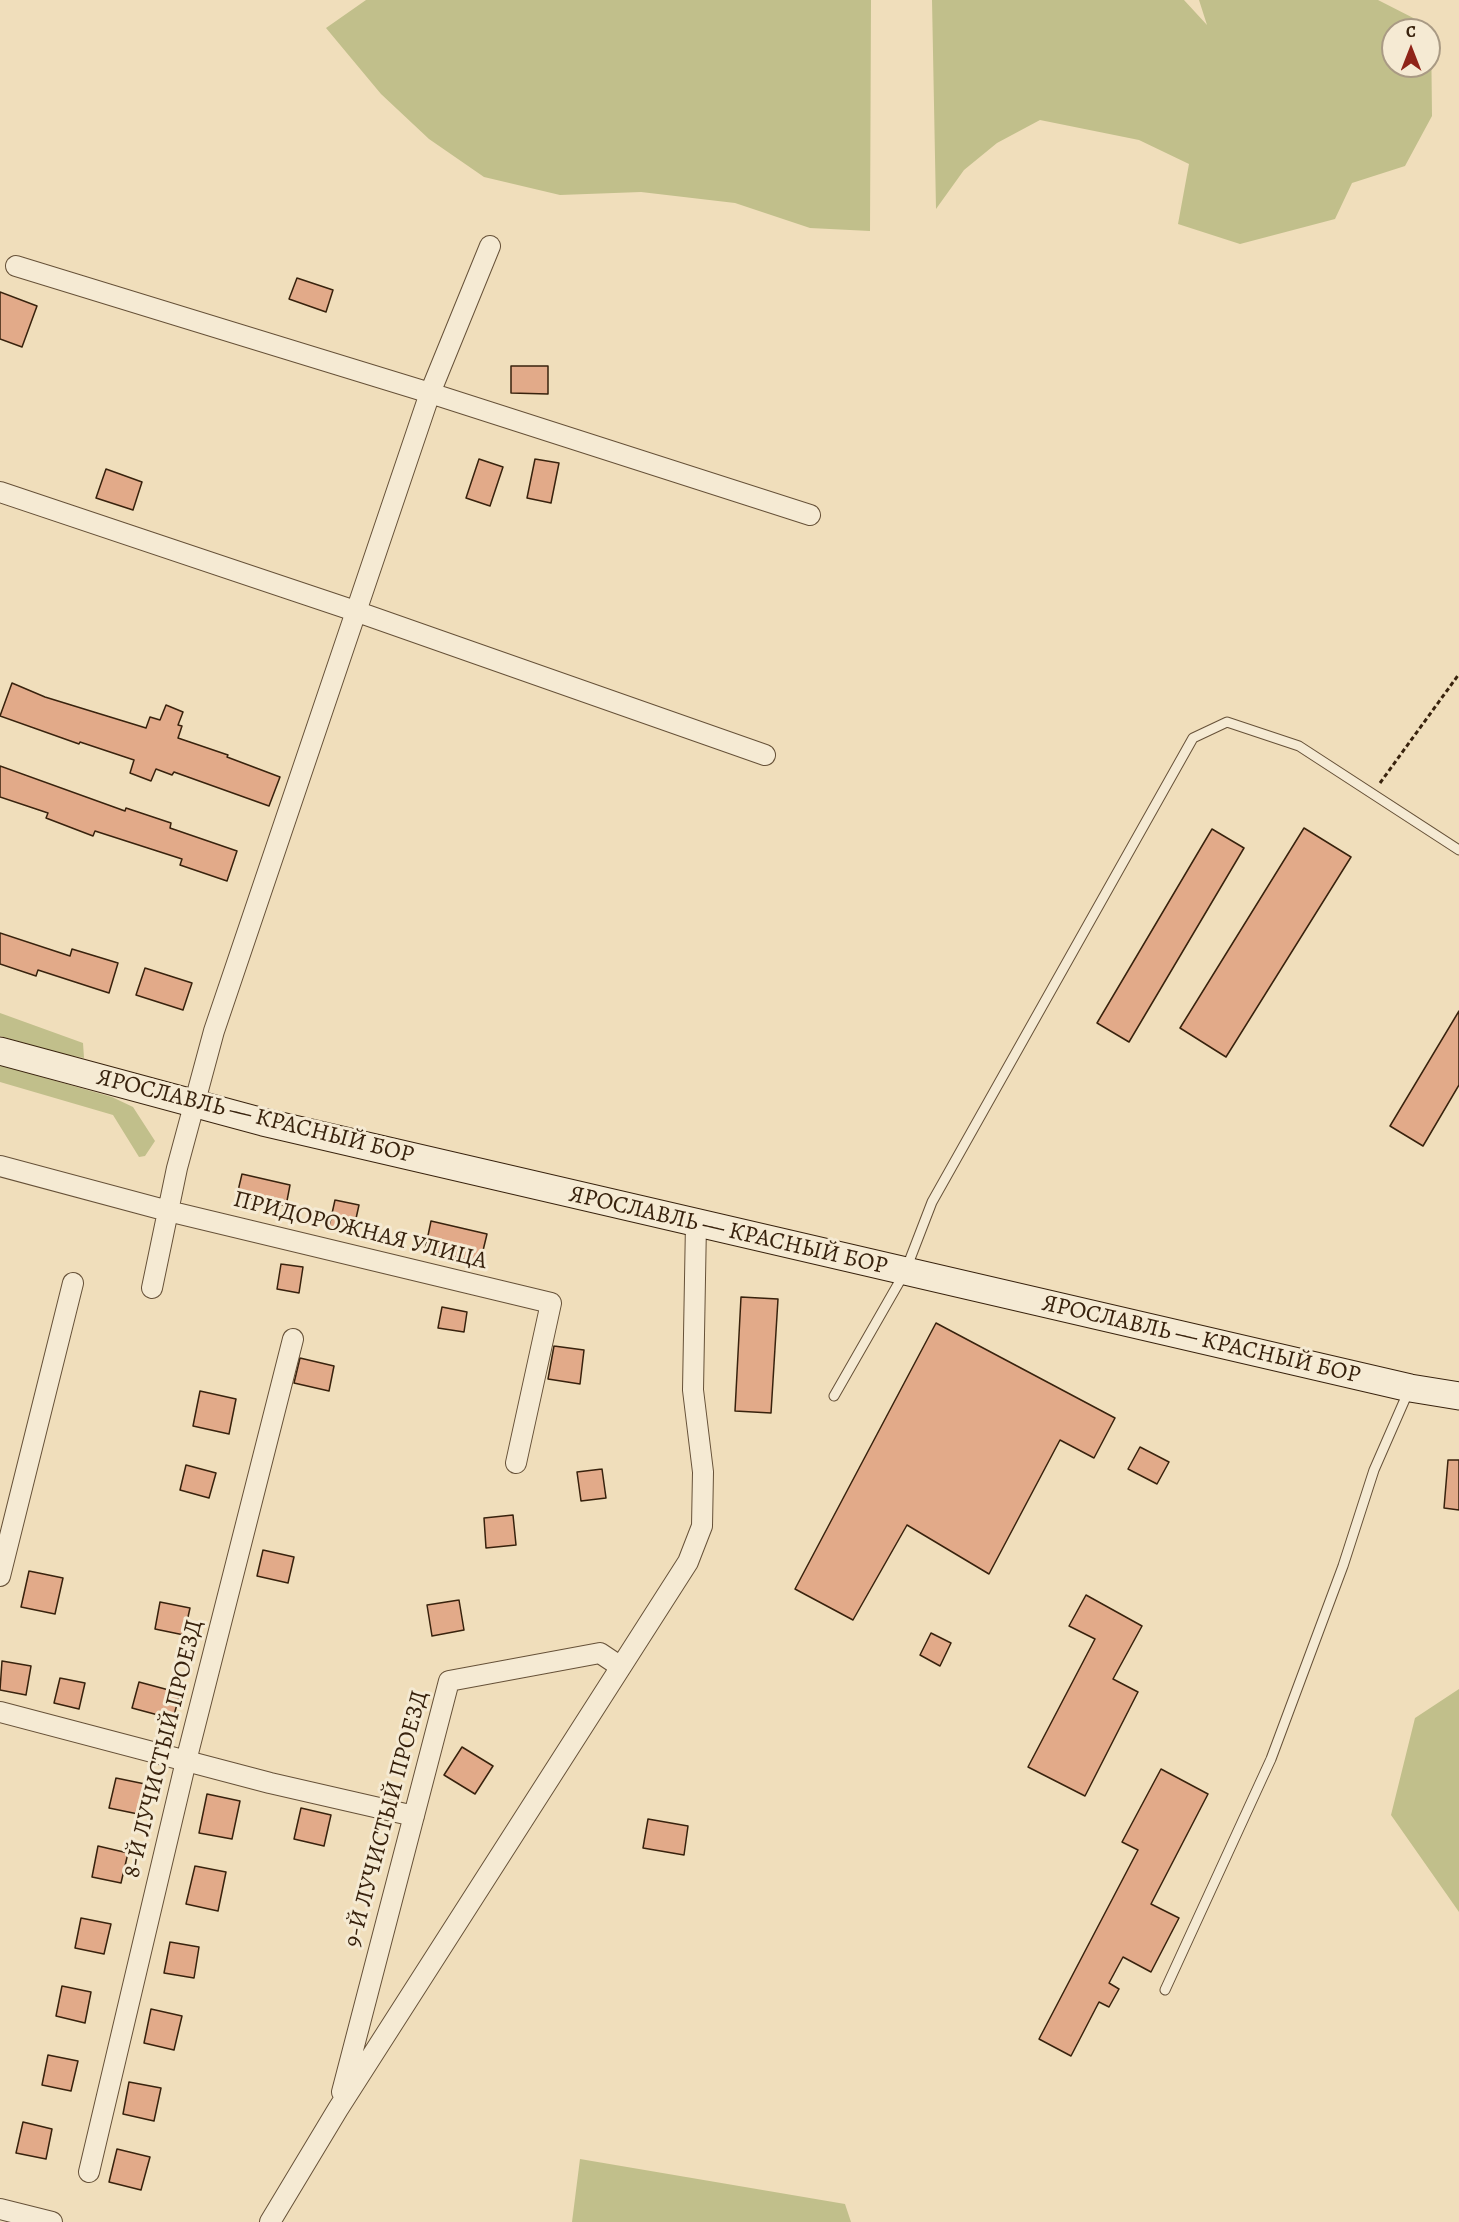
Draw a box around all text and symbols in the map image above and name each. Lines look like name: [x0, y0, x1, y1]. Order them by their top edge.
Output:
north arrow: [1381, 18, 1441, 78]
text: С: [1406, 21, 1416, 43]
street label: ЯРОСЛАВЛЬ — КРАСНЫЙ БОР: [94, 1064, 416, 1170]
street label: ЯРОСЛАВЛЬ — КРАСНЫЙ БОР: [566, 1180, 890, 1282]
street label: ПРИДОРОЖНАЯ УЛИЦА: [230, 1186, 490, 1276]
street label: ЯРОСЛАВЛЬ — КРАСНЫЙ БОР: [1039, 1289, 1363, 1391]
street label: 8-Й ЛУЧИСТЫЙ ПРОЕЗД: [118, 1617, 210, 1881]
street label: 9-Й ЛУЧИСТЫЙ ПРОЕЗД: [339, 1688, 435, 1950]

